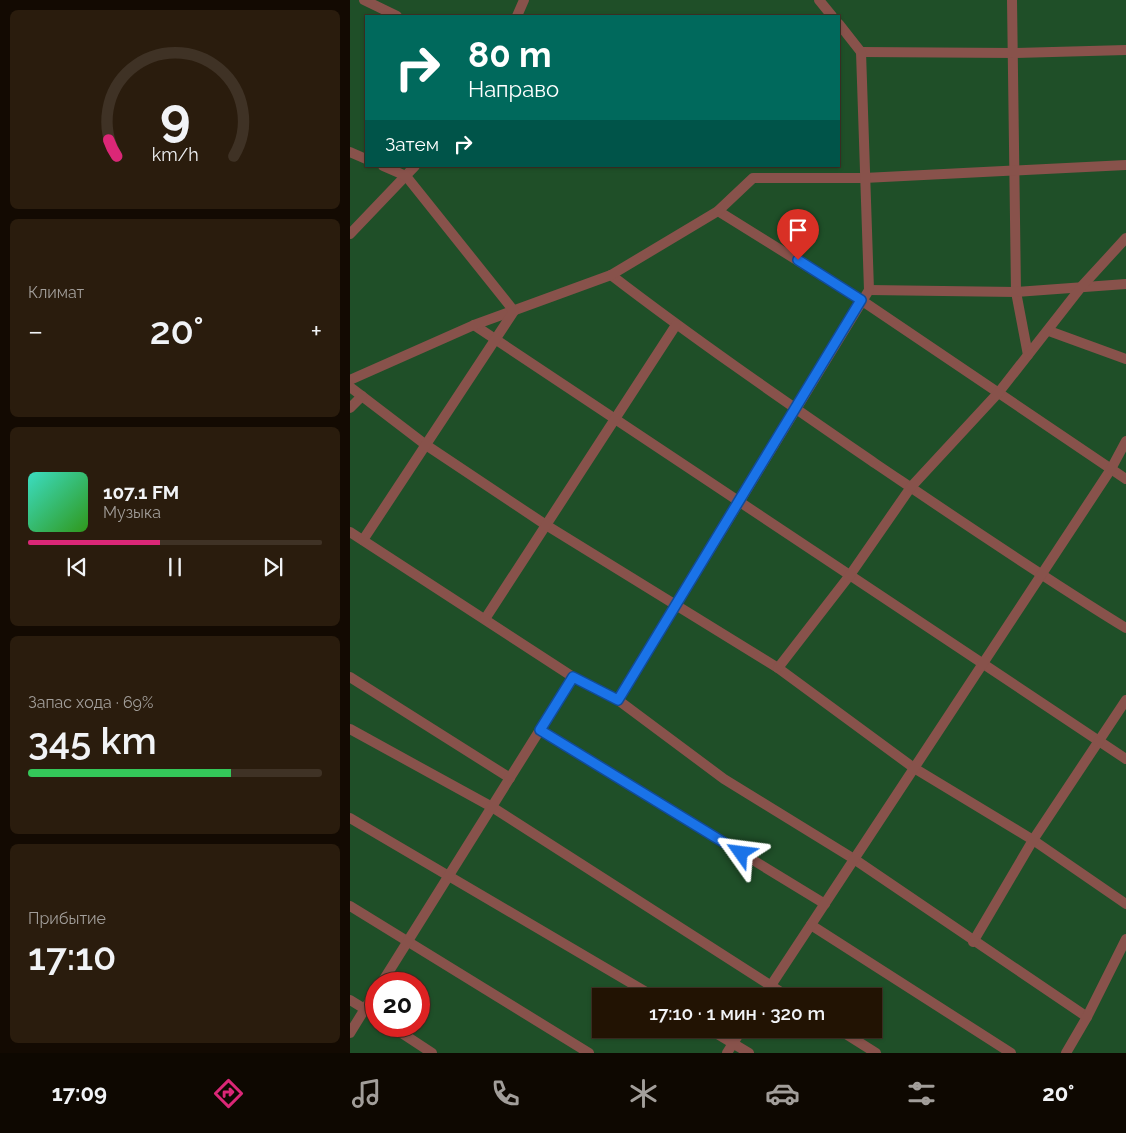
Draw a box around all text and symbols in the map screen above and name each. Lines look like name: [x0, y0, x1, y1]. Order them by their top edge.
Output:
text: 80 m: [468, 34, 552, 75]
icon: right: [385, 35, 450, 100]
text: Направо: [468, 76, 559, 102]
text: 9: [160, 86, 190, 147]
icon: right: [449, 130, 477, 158]
text: Затем: [385, 133, 439, 155]
text: km/h: [151, 144, 199, 165]
pin: [777, 209, 819, 260]
icon: arrive: [784, 216, 812, 244]
text: Климат: [28, 283, 84, 302]
text: 20°: [150, 308, 204, 353]
text: −: [28, 315, 43, 348]
text: +: [310, 315, 322, 348]
text: 107.1 FM: [103, 481, 179, 503]
text: Музыка: [103, 503, 161, 522]
icon: previous: [63, 553, 91, 581]
icon: pause: [161, 553, 189, 581]
icon: next: [259, 553, 287, 581]
text: Запас хода · 69%: [28, 693, 153, 712]
text: 345 km: [28, 718, 157, 763]
position arrow: [714, 826, 766, 878]
text: Прибытие: [28, 909, 106, 928]
text: 17:10: [28, 934, 116, 979]
speed limit sign: 20: [365, 972, 430, 1037]
text: 17:10 · 1 мин · 320 m: [649, 1002, 825, 1024]
icon: directions: [211, 1076, 246, 1111]
icon: music: [349, 1076, 384, 1111]
icon: phone: [488, 1076, 523, 1111]
icon: climate: [626, 1076, 661, 1111]
icon: car: [765, 1076, 800, 1111]
icon: filters: [904, 1076, 939, 1111]
text: 17:09: [52, 1080, 107, 1106]
text: 20°: [1042, 1080, 1074, 1106]

